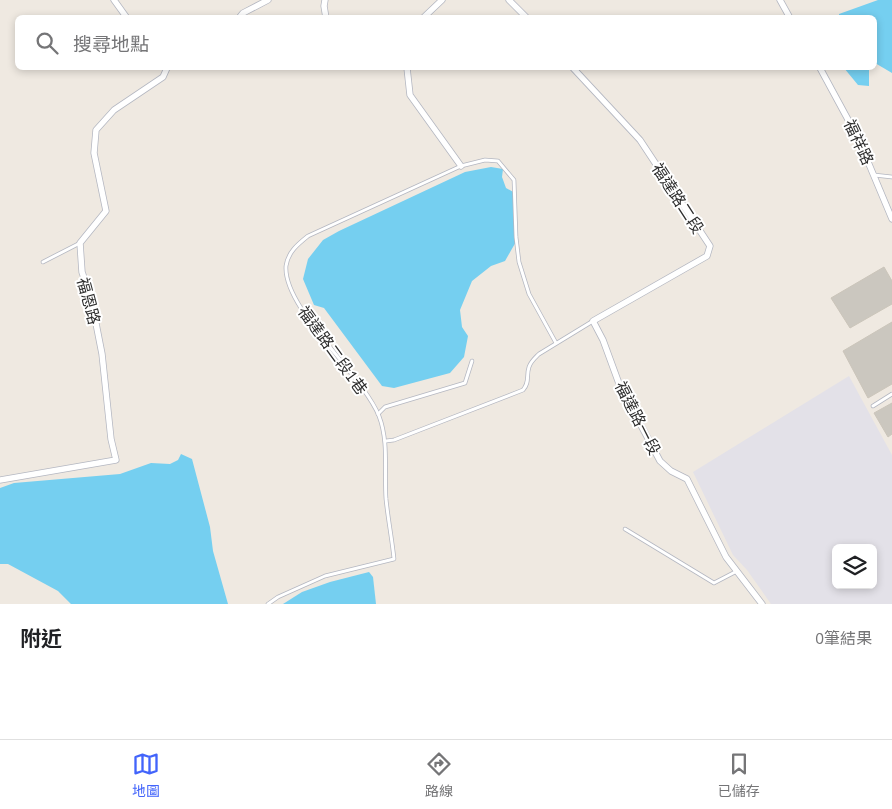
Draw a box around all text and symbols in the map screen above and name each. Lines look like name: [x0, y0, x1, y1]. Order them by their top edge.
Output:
search box: [15, 15, 877, 70]
icon: search: [33, 29, 61, 57]
text: 搜尋地點: [73, 32, 149, 56]
street label: 福祥路: [840, 116, 878, 168]
street label: 福達路二段: [648, 159, 708, 237]
street label: 福恩路: [73, 275, 105, 327]
street label: 福達路二段1巷: [294, 302, 372, 398]
street label: 福達路一段: [611, 378, 665, 458]
map controls: [832, 544, 877, 589]
button: layers: [832, 544, 877, 589]
text: 附近: [20, 625, 62, 652]
text: 0筆結果: [815, 628, 872, 648]
tab: 地圖: [132, 750, 160, 800]
tab: 路線: [425, 750, 453, 800]
tab: 已儲存: [718, 750, 760, 800]

